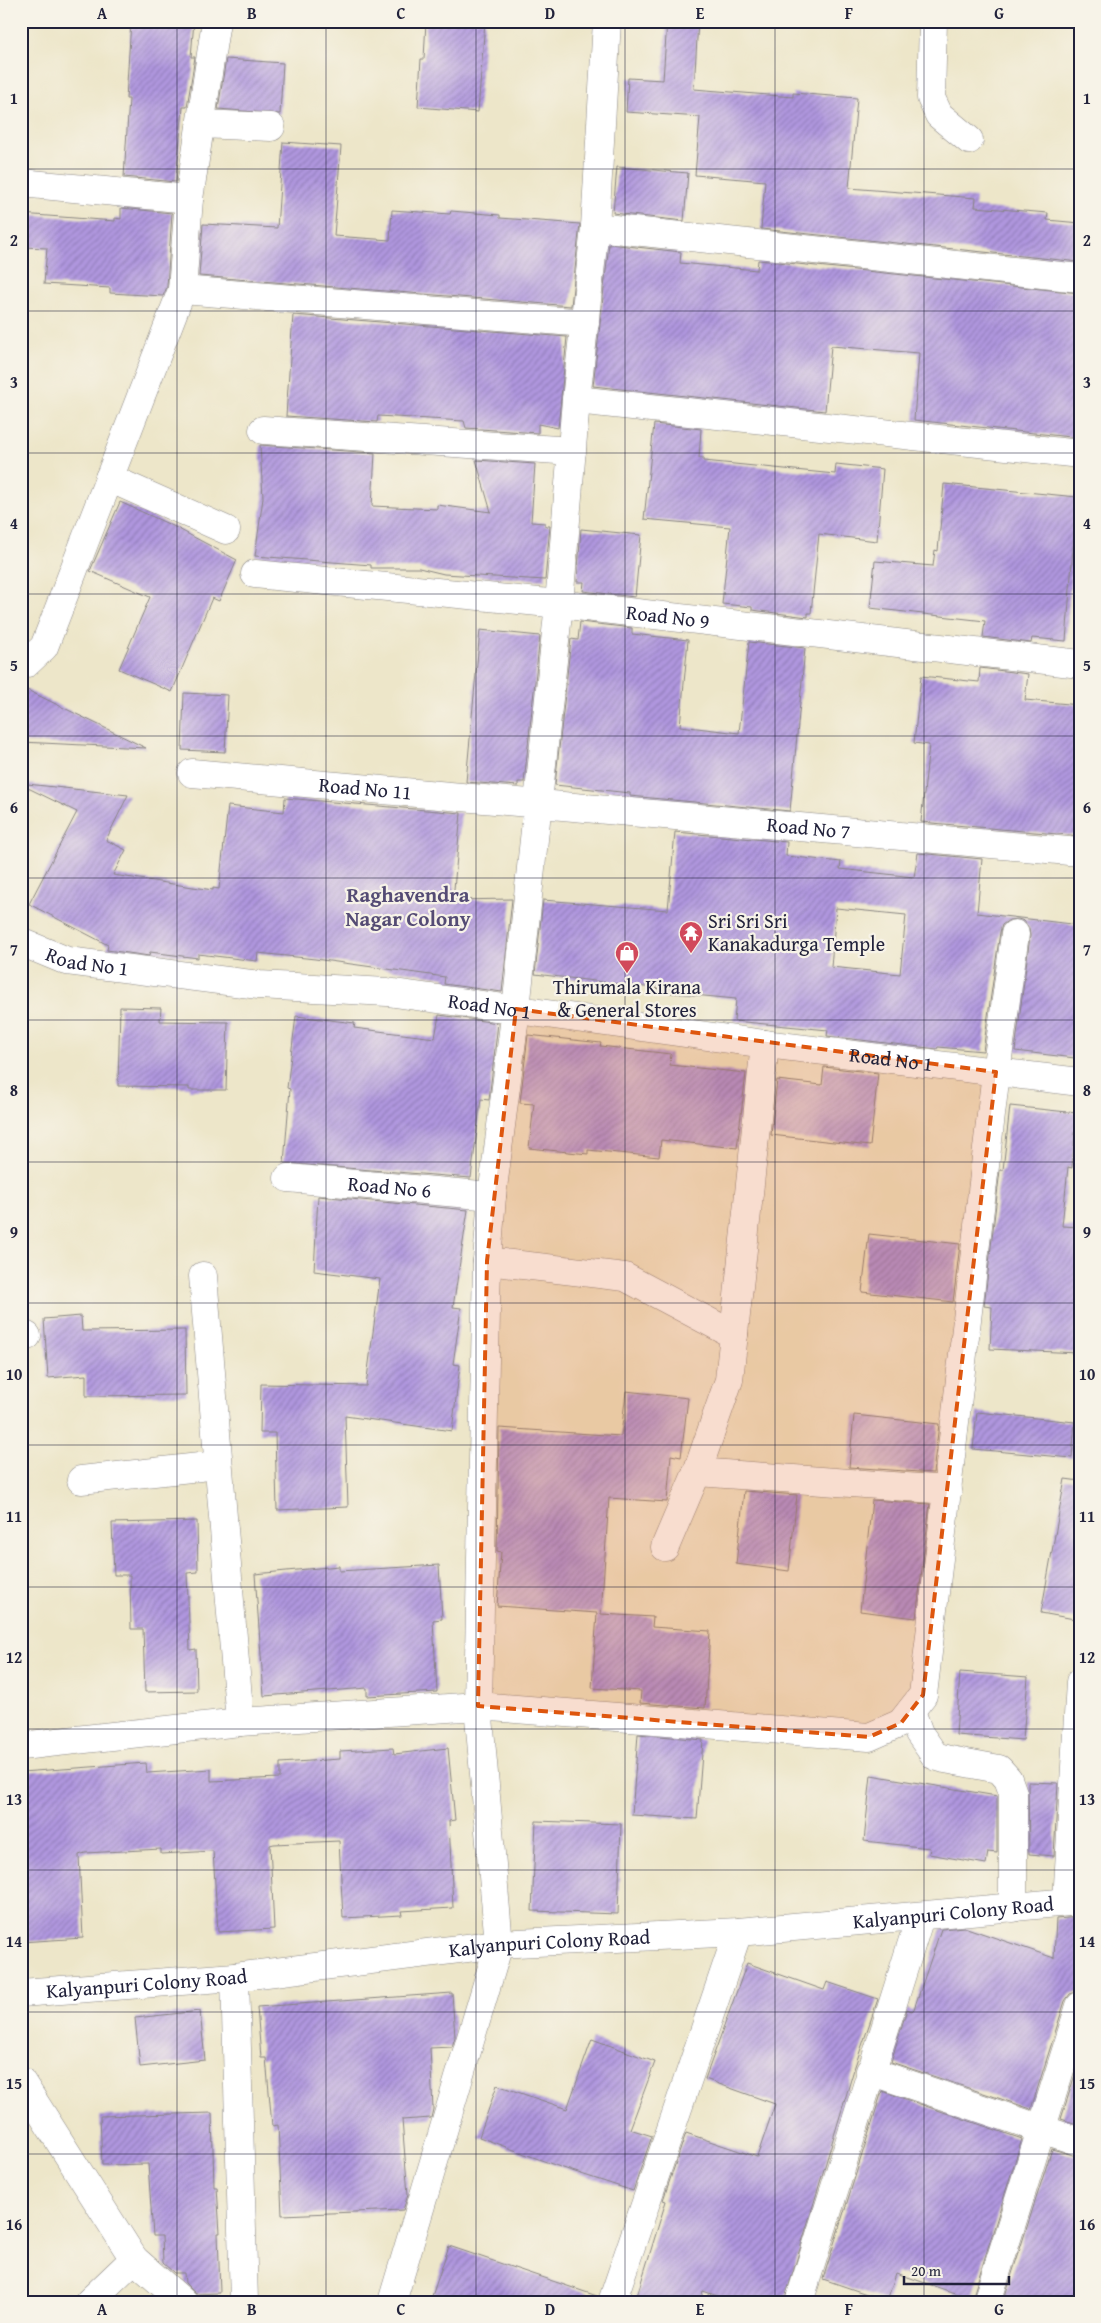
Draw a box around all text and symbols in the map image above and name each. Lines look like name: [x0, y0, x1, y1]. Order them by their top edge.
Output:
text: A: [97, 1, 108, 25]
text: B: [247, 1, 257, 25]
text: C: [396, 1, 406, 25]
text: D: [545, 1, 555, 25]
text: E: [696, 1, 705, 25]
text: F: [845, 1, 853, 25]
text: G: [994, 1, 1004, 25]
text: 1: [10, 86, 18, 110]
text: 1: [1083, 86, 1091, 110]
text: 2: [10, 228, 18, 252]
text: 2: [1083, 228, 1091, 252]
text: 3: [10, 370, 18, 394]
text: 3: [1083, 370, 1091, 394]
text: 4: [10, 511, 18, 535]
text: 4: [1083, 511, 1091, 535]
street label: Road No 9: [625, 597, 711, 635]
text: 5: [10, 653, 18, 677]
text: 5: [1083, 653, 1091, 677]
street label: Road No 11: [318, 769, 413, 806]
text: 6: [10, 795, 18, 819]
text: 6: [1083, 795, 1091, 819]
street label: Road No 7: [766, 809, 852, 846]
district label: Raghavendra Nagar Colony: [346, 879, 471, 934]
place label: Sri Sri Sri Kanakadurga Temple: [708, 906, 885, 958]
temple icon: Sri Sri Sri Kanakadurga Temple: [678, 920, 704, 954]
text: 7: [10, 937, 18, 961]
text: 7: [1083, 937, 1091, 961]
street label: Road No 1: [42, 939, 130, 983]
shop icon: Thirumala Kirana & General Stores: [614, 940, 640, 974]
place label: Thirumala Kirana & General Stores: [553, 972, 702, 1024]
street label: Road No 1: [446, 986, 533, 1026]
street label: Road No 1: [848, 1039, 934, 1078]
text: 8: [10, 1078, 18, 1102]
text: 8: [1083, 1078, 1091, 1102]
street label: Road No 6: [347, 1168, 433, 1205]
text: 9: [10, 1220, 18, 1244]
text: 9: [1083, 1220, 1091, 1244]
text: 10: [6, 1362, 22, 1386]
text: 10: [1079, 1362, 1095, 1386]
text: 11: [6, 1504, 22, 1528]
text: 11: [1079, 1504, 1095, 1528]
text: 12: [6, 1645, 22, 1669]
text: 12: [1079, 1645, 1095, 1669]
text: 13: [6, 1787, 22, 1811]
text: 13: [1079, 1787, 1095, 1811]
street label: Kalyanpuri Colony Road: [851, 1888, 1055, 1936]
street label: Kalyanpuri Colony Road: [447, 1921, 651, 1964]
text: 14: [6, 1929, 22, 1953]
text: 14: [1079, 1929, 1095, 1953]
street label: Kalyanpuri Colony Road: [45, 1961, 249, 2005]
text: 15: [6, 2071, 22, 2095]
text: 15: [1079, 2071, 1095, 2095]
text: 16: [6, 2212, 22, 2236]
text: 16: [1079, 2212, 1095, 2236]
scale bar: [904, 2253, 1008, 2285]
text: 20 m: [911, 2260, 942, 2281]
text: A: [97, 2297, 108, 2321]
text: B: [247, 2297, 257, 2321]
text: C: [396, 2297, 406, 2321]
text: D: [545, 2297, 555, 2321]
text: E: [696, 2297, 705, 2321]
text: F: [845, 2297, 853, 2321]
text: G: [994, 2297, 1004, 2321]

